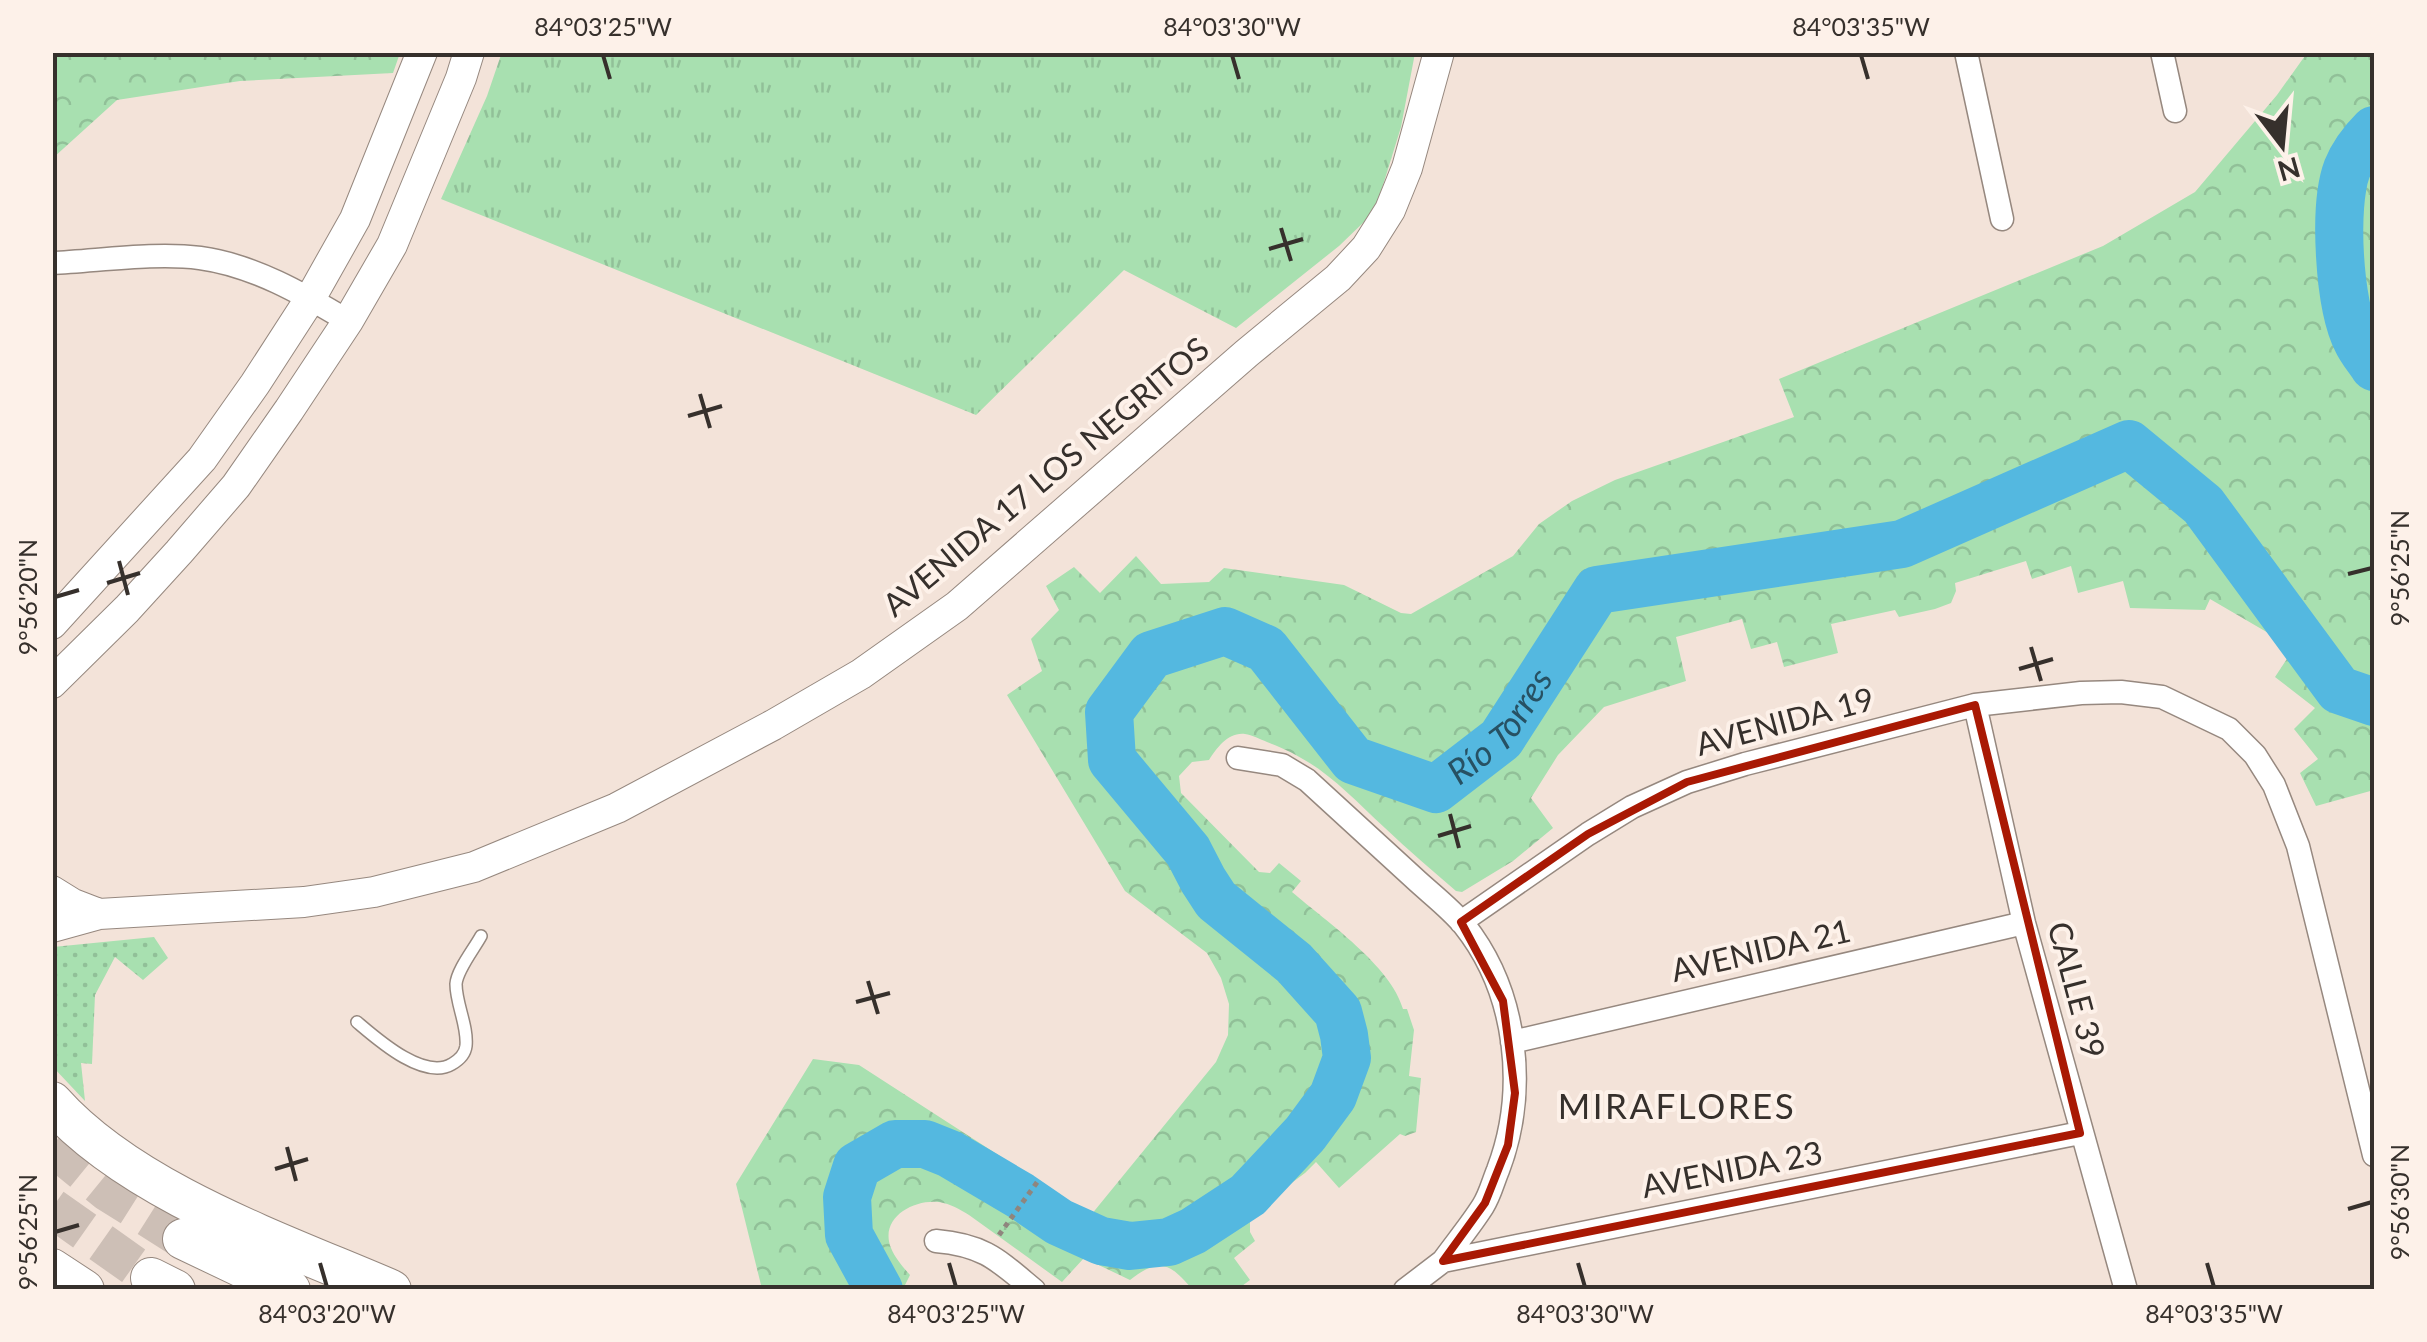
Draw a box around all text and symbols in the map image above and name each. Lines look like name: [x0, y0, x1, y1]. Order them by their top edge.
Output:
text: 84°03'25"W: [534, 11, 672, 41]
text: 84°03'30"W: [1163, 11, 1301, 41]
text: 84°03'35"W: [1792, 11, 1930, 41]
north arrow: [2232, 95, 2332, 195]
text: N: [2274, 151, 2304, 189]
street label: AVENIDA 17 LOS NEGRITOS: [874, 328, 1216, 624]
text: 9°56'25"N: [2384, 510, 2414, 626]
text: 9°56'20"N: [12, 539, 42, 655]
water label: Río Torres: [1438, 660, 1560, 792]
street label: AVENIDA 19: [1691, 678, 1878, 763]
street label: AVENIDA 21: [1667, 910, 1854, 989]
street label: CALLE 39: [2041, 917, 2114, 1062]
district label: MIRAFLORES: [1558, 1084, 1796, 1126]
street label: AVENIDA 23: [1638, 1132, 1825, 1205]
text: 9°56'30"N: [2384, 1144, 2414, 1260]
text: 9°56'25"N: [12, 1174, 42, 1290]
text: 84°03'20"W: [258, 1298, 396, 1328]
text: 84°03'25"W: [887, 1298, 1025, 1328]
text: 84°03'30"W: [1516, 1298, 1654, 1328]
text: 84°03'35"W: [2145, 1298, 2283, 1328]

